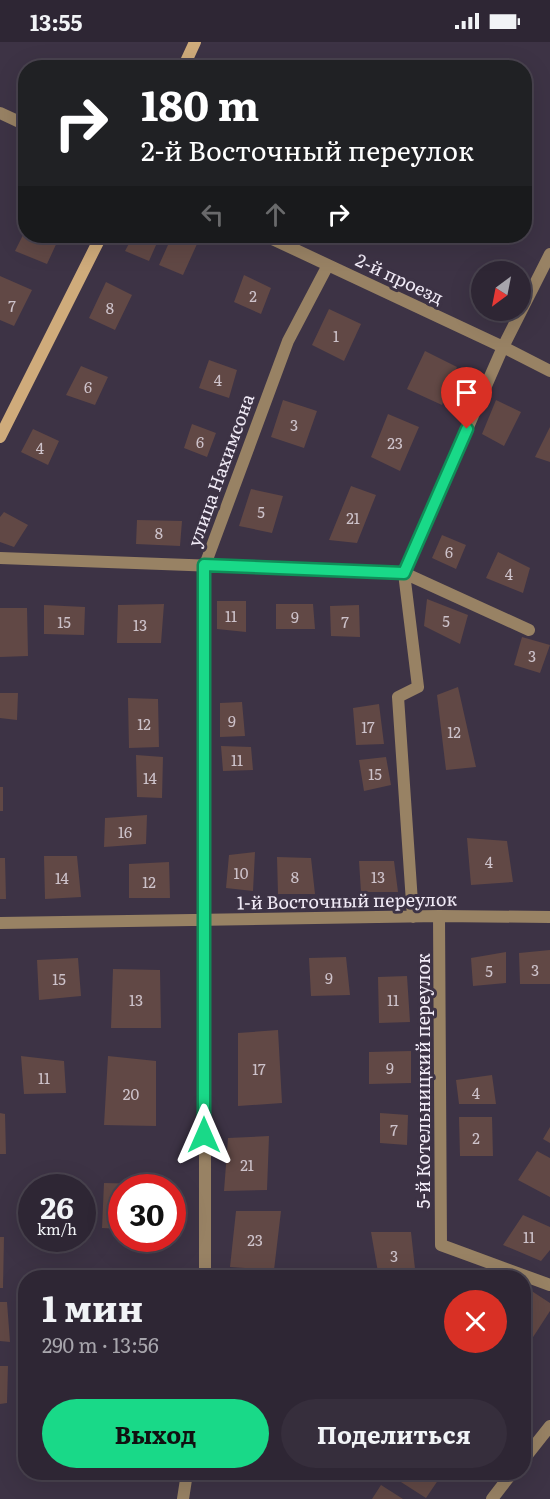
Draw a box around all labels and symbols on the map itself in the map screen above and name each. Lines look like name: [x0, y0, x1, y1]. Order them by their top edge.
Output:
street label: 2-й проезд: [352, 246, 448, 310]
north arrow: [471, 261, 531, 321]
house number: 2: [249, 284, 257, 307]
house number: 7: [8, 294, 16, 317]
house number: 8: [106, 296, 114, 319]
house number: 1: [333, 324, 339, 347]
pin: [441, 367, 492, 429]
house number: 4: [214, 368, 222, 391]
house number: 6: [84, 375, 92, 398]
street label: улица Нахимсона: [180, 389, 260, 550]
house number: 3: [290, 413, 298, 436]
house number: 6: [196, 430, 204, 453]
house number: 23: [387, 431, 403, 454]
house number: 4: [36, 436, 44, 459]
house number: 5: [257, 500, 265, 523]
house number: 21: [346, 506, 360, 529]
house number: 8: [155, 521, 163, 544]
house number: 6: [445, 540, 453, 563]
house number: 4: [505, 562, 513, 585]
house number: 11: [225, 604, 237, 627]
house number: 9: [291, 605, 299, 628]
house number: 5: [442, 609, 450, 632]
house number: 15: [57, 610, 71, 633]
house number: 7: [341, 610, 349, 633]
house number: 13: [133, 613, 147, 636]
house number: 3: [528, 644, 536, 667]
house number: 9: [228, 709, 236, 732]
house number: 12: [137, 712, 151, 735]
house number: 17: [361, 715, 375, 738]
house number: 12: [447, 720, 461, 743]
house number: 11: [231, 748, 243, 771]
house number: 15: [368, 762, 382, 785]
house number: 14: [143, 766, 157, 789]
house number: 16: [118, 820, 132, 843]
house number: 4: [485, 850, 493, 873]
house number: 10: [234, 861, 249, 884]
house number: 8: [291, 865, 299, 888]
house number: 13: [371, 865, 385, 888]
house number: 14: [55, 866, 69, 889]
house number: 12: [142, 870, 156, 893]
street label: 1-й Восточный переулок: [237, 885, 458, 915]
street label: 5-й Котельницкий переулок: [409, 953, 436, 1209]
house number: 3: [531, 958, 539, 981]
house number: 5: [485, 959, 493, 982]
house number: 9: [325, 966, 333, 989]
house number: 15: [52, 967, 66, 990]
house number: 13: [129, 988, 143, 1011]
house number: 11: [387, 988, 399, 1011]
house number: 9: [386, 1056, 394, 1079]
house number: 17: [252, 1057, 266, 1080]
house number: 11: [38, 1066, 50, 1089]
house number: 4: [472, 1081, 480, 1104]
house number: 20: [123, 1082, 139, 1105]
position arrow: [172, 1103, 236, 1167]
house number: 7: [390, 1118, 398, 1141]
house number: 2: [472, 1126, 480, 1149]
house number: 21: [240, 1153, 254, 1176]
speed limit sign: 30: [108, 1174, 186, 1252]
house number: 11: [523, 1225, 535, 1248]
house number: 23: [247, 1228, 263, 1251]
house number: 3: [390, 1244, 398, 1267]

